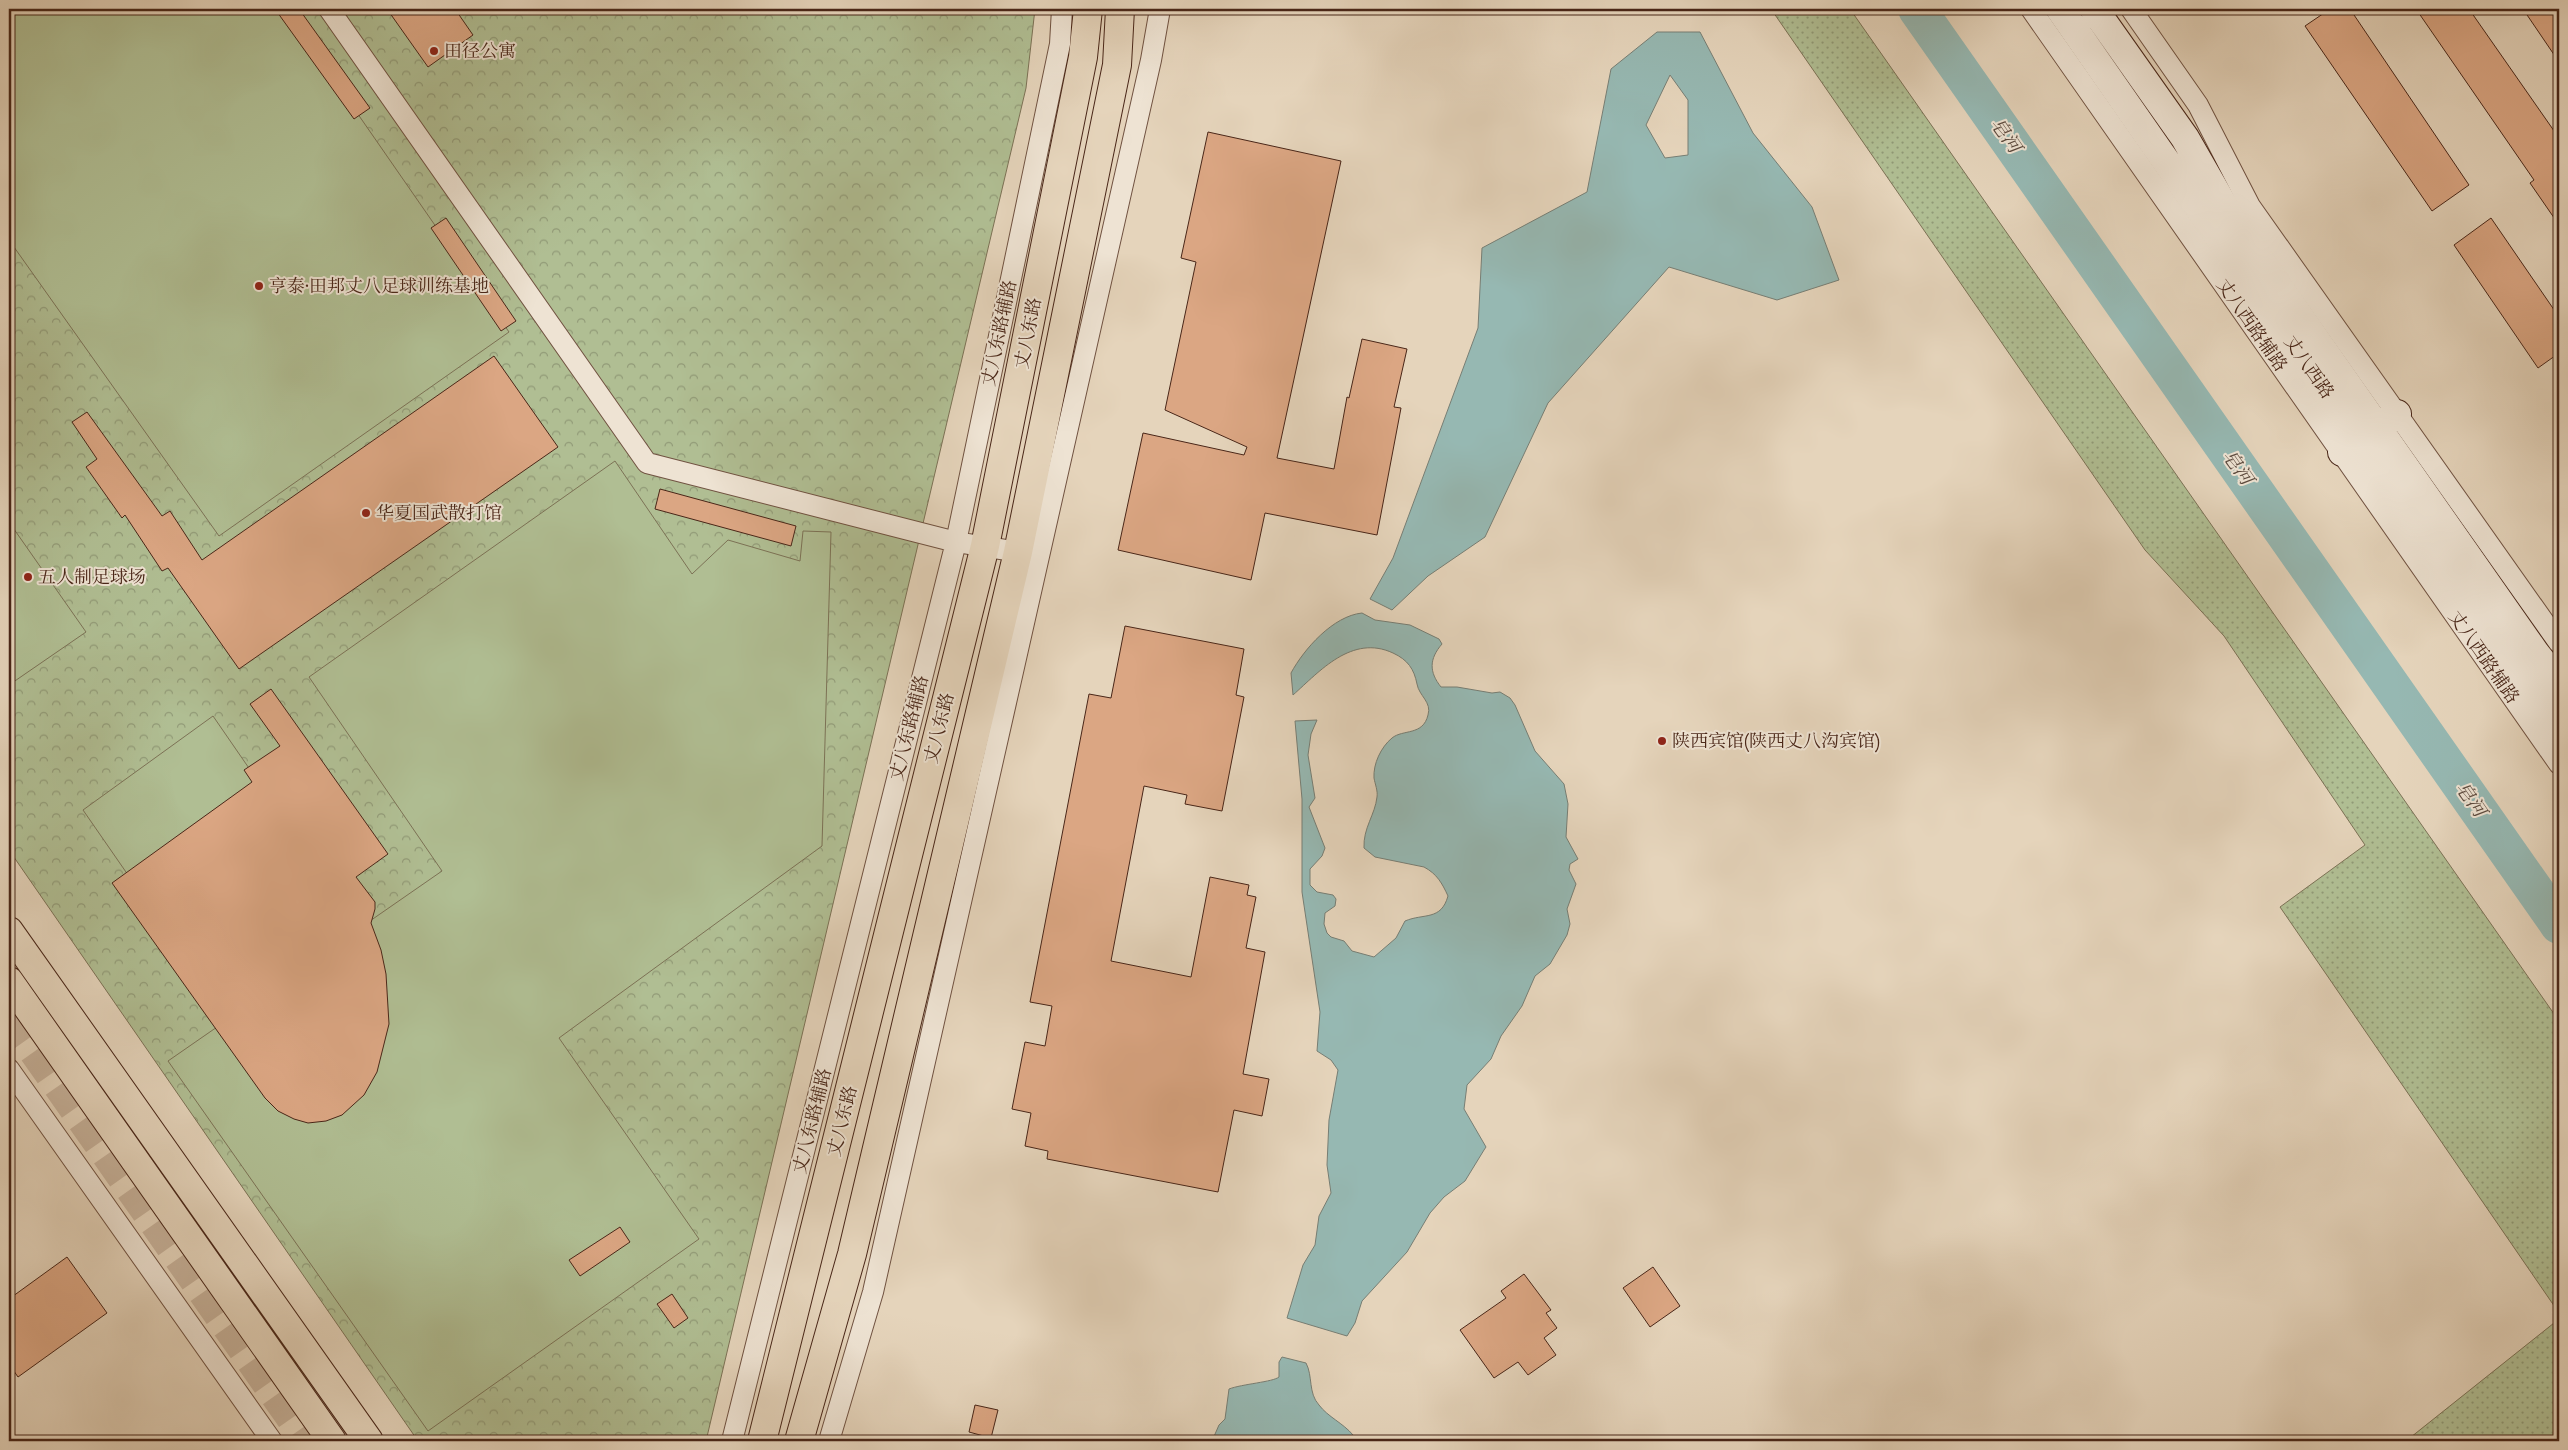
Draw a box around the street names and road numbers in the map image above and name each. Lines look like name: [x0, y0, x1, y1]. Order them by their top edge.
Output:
street label: 丈八西路辅路: [2212, 274, 2292, 376]
street label: 丈八东路辅路: [977, 278, 1021, 388]
street label: 丈八东路: [1010, 296, 1046, 370]
street label: 丈八西路: [2279, 331, 2339, 403]
street label: 丈八西路辅路: [2444, 606, 2524, 708]
street label: 丈八东路辅路: [885, 673, 933, 783]
street label: 丈八东路: [920, 690, 958, 766]
street label: 丈八东路辅路: [788, 1066, 836, 1176]
street label: 丈八东路: [823, 1083, 861, 1159]

